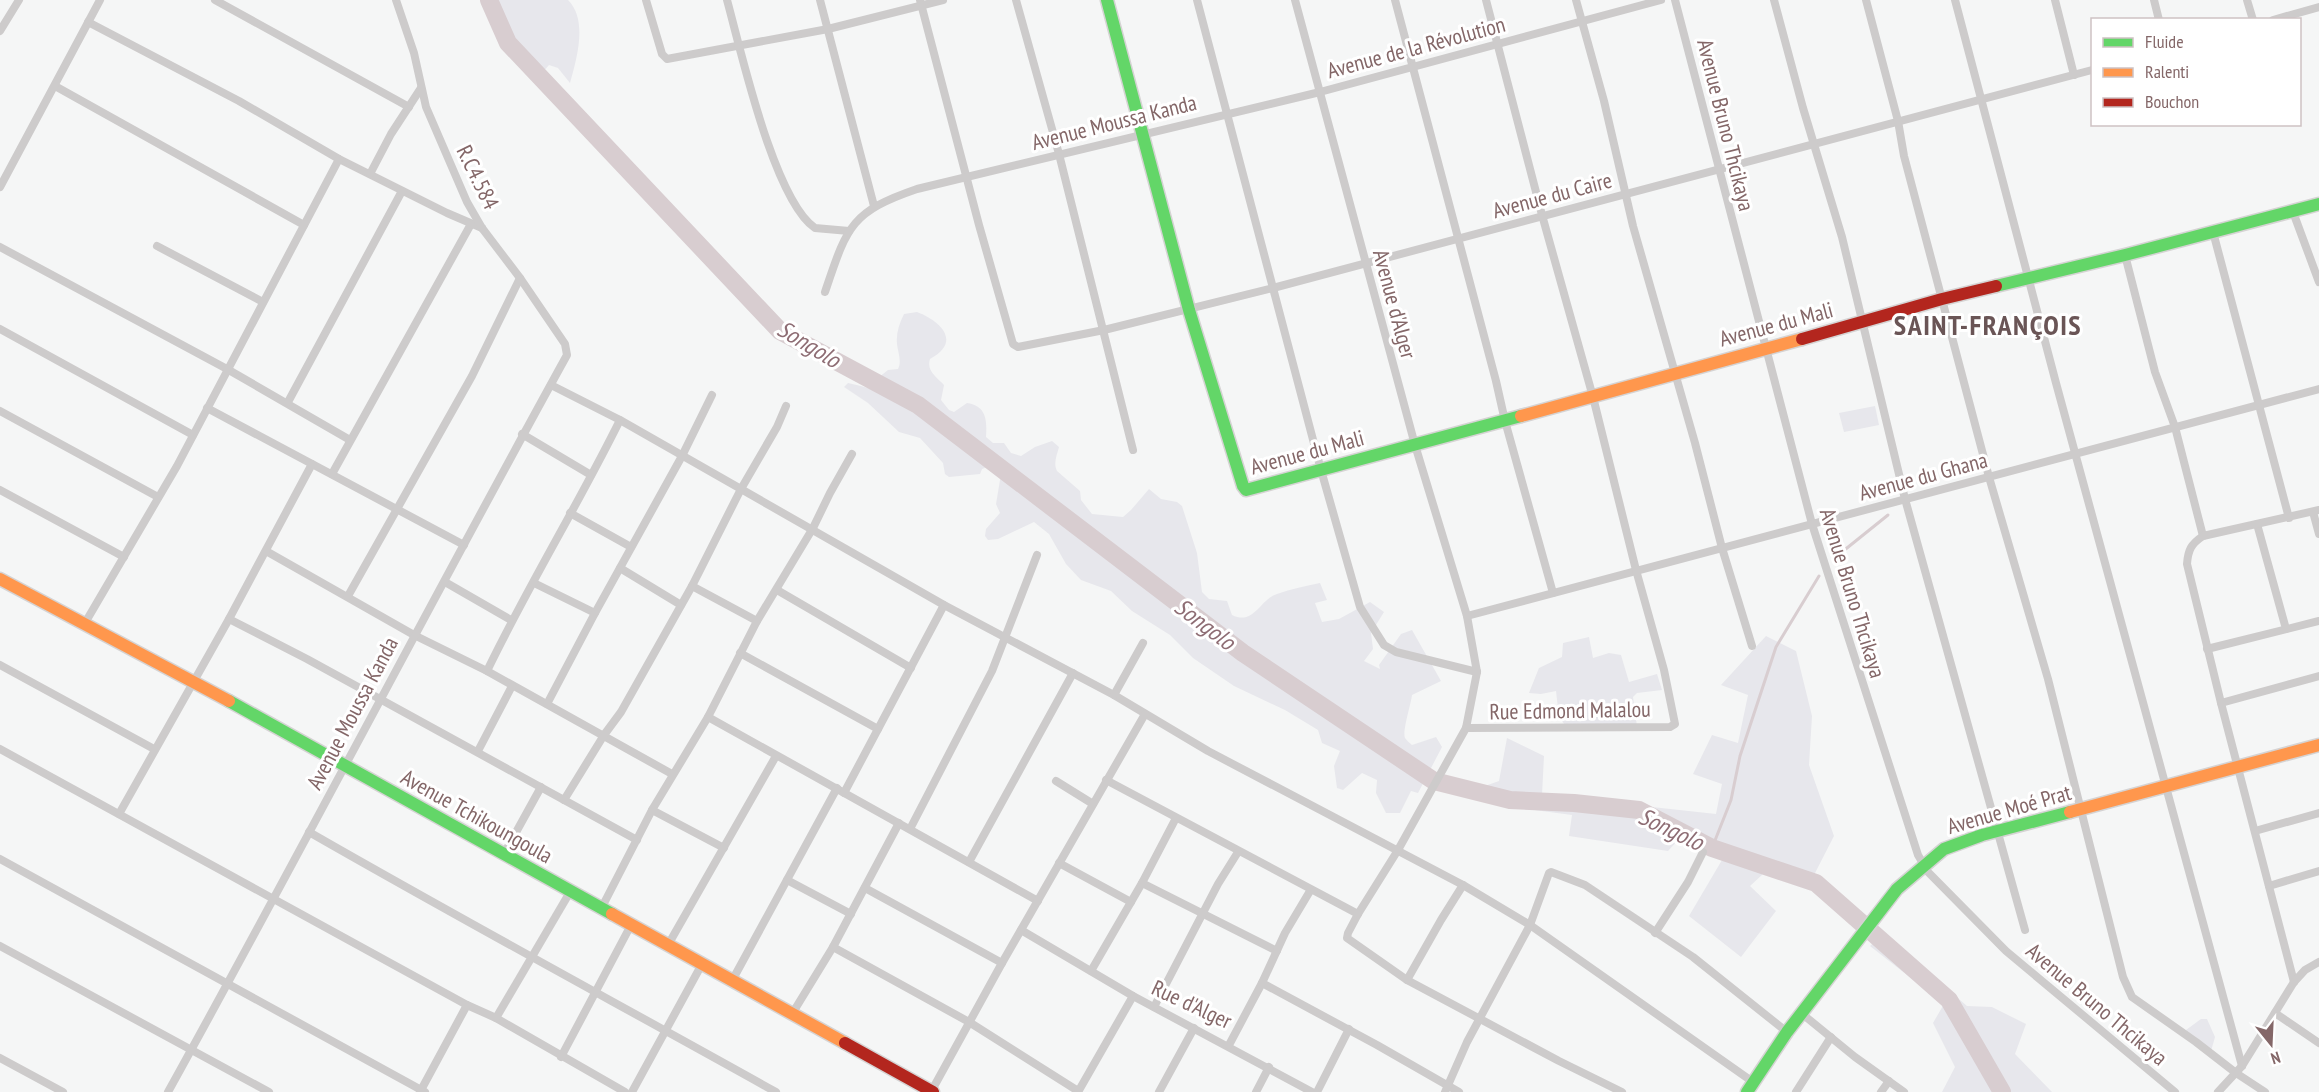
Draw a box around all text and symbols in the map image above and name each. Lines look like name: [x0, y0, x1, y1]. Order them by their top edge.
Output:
street label: Avenue de la Révolution: [1324, 10, 1508, 84]
legend: [2091, 18, 2301, 126]
text: Fluide: [2145, 30, 2184, 53]
street label: Avenue Bruno Thcikaya: [1691, 36, 1761, 214]
text: Ralenti: [2145, 60, 2189, 83]
street label: Avenue Moussa Kanda: [1029, 88, 1199, 156]
text: Bouchon: [2145, 90, 2199, 113]
street label: R.C4.584: [450, 140, 506, 214]
street label: Avenue du Caire: [1489, 166, 1615, 224]
street label: Avenue d'Alger: [1367, 246, 1423, 362]
street label: Avenue du Mali: [1716, 295, 1836, 353]
district label: SAINT-FRANÇOIS: [1894, 306, 2082, 343]
water label: Songolo: [772, 313, 847, 376]
street label: Avenue du Mali: [1247, 423, 1367, 481]
street label: Avenue du Ghana: [1856, 445, 1990, 507]
street label: Avenue Bruno Thcikaya: [1814, 505, 1892, 681]
water label: Songolo: [1169, 591, 1243, 658]
street label: Avenue Moussa Kanda: [300, 632, 404, 794]
street label: Rue Edmond Malalou: [1489, 695, 1651, 725]
street label: Avenue Tchikoungoula: [396, 763, 558, 869]
street label: Avenue Moé Prat: [1944, 778, 2074, 840]
water label: Songolo: [1634, 801, 1710, 858]
street label: Avenue Bruno Thcikaya: [2021, 937, 2173, 1071]
street label: Rue d'Alger: [1147, 973, 1237, 1035]
north arrow: [2241, 1014, 2301, 1074]
text: N: [2268, 1047, 2283, 1069]

